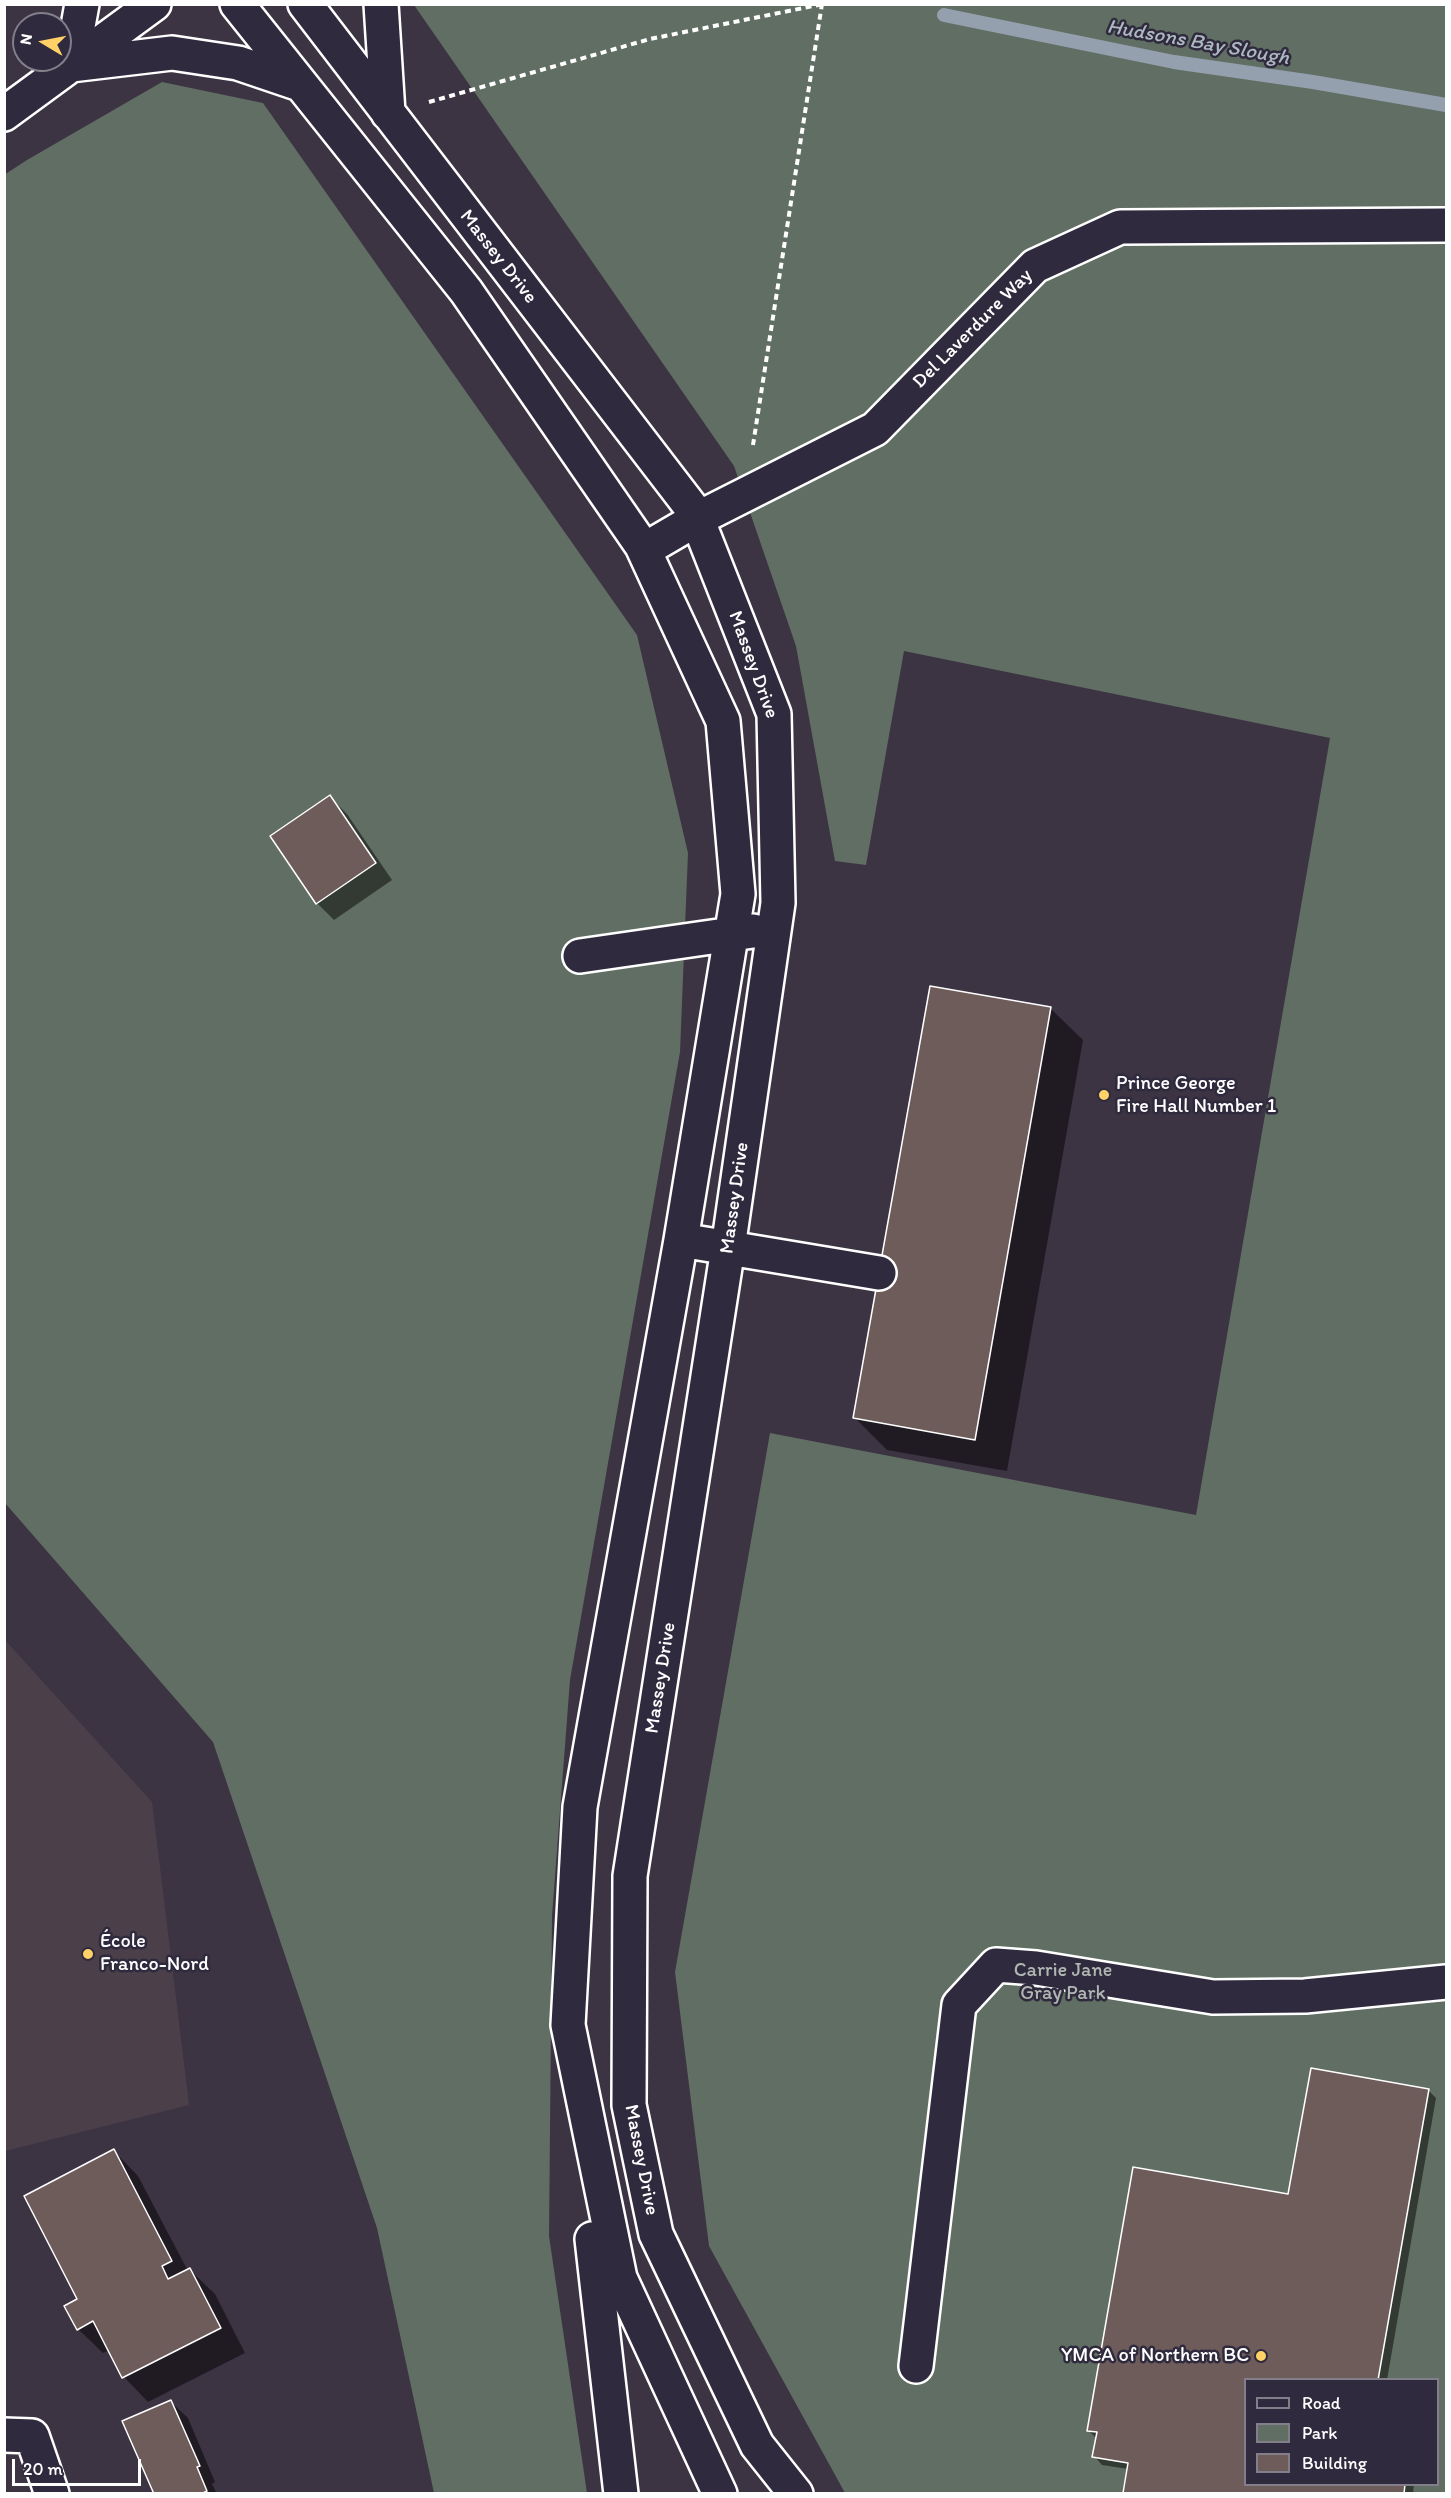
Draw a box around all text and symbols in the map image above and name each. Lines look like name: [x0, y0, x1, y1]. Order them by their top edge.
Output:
north arrow: [12, 12, 72, 72]
water label: Hudsons Bay Slough: [1105, 15, 1291, 71]
text: N: [15, 32, 36, 46]
street label: Massey Drive: [454, 205, 542, 309]
street label: Del Laverdure Way: [908, 264, 1038, 394]
street label: Massey Drive: [722, 608, 784, 722]
place label: Prince George Fire Hall Number 1: [1116, 1072, 1276, 1119]
marker: Prince George Fire Hall Number 1: [1097, 1088, 1111, 1102]
street label: Massey Drive: [715, 1141, 755, 1255]
street label: Massey Drive: [640, 1621, 682, 1735]
place label: École Franco-Nord: [100, 1930, 209, 1977]
marker: École Franco-Nord: [81, 1947, 95, 1961]
park label: Carrie Jane Gray Park: [1014, 1959, 1112, 2006]
street label: Massey Drive: [618, 2103, 664, 2217]
place label: YMCA of Northern BC: [1061, 2344, 1249, 2368]
marker: YMCA of Northern BC: [1254, 2349, 1268, 2363]
legend: [1244, 2378, 1439, 2486]
text: Road: [1302, 2392, 1341, 2414]
text: Park: [1302, 2422, 1337, 2444]
scale bar: [15, 2447, 144, 2485]
text: Building: [1302, 2452, 1367, 2474]
text: 20 m: [23, 2458, 63, 2480]

